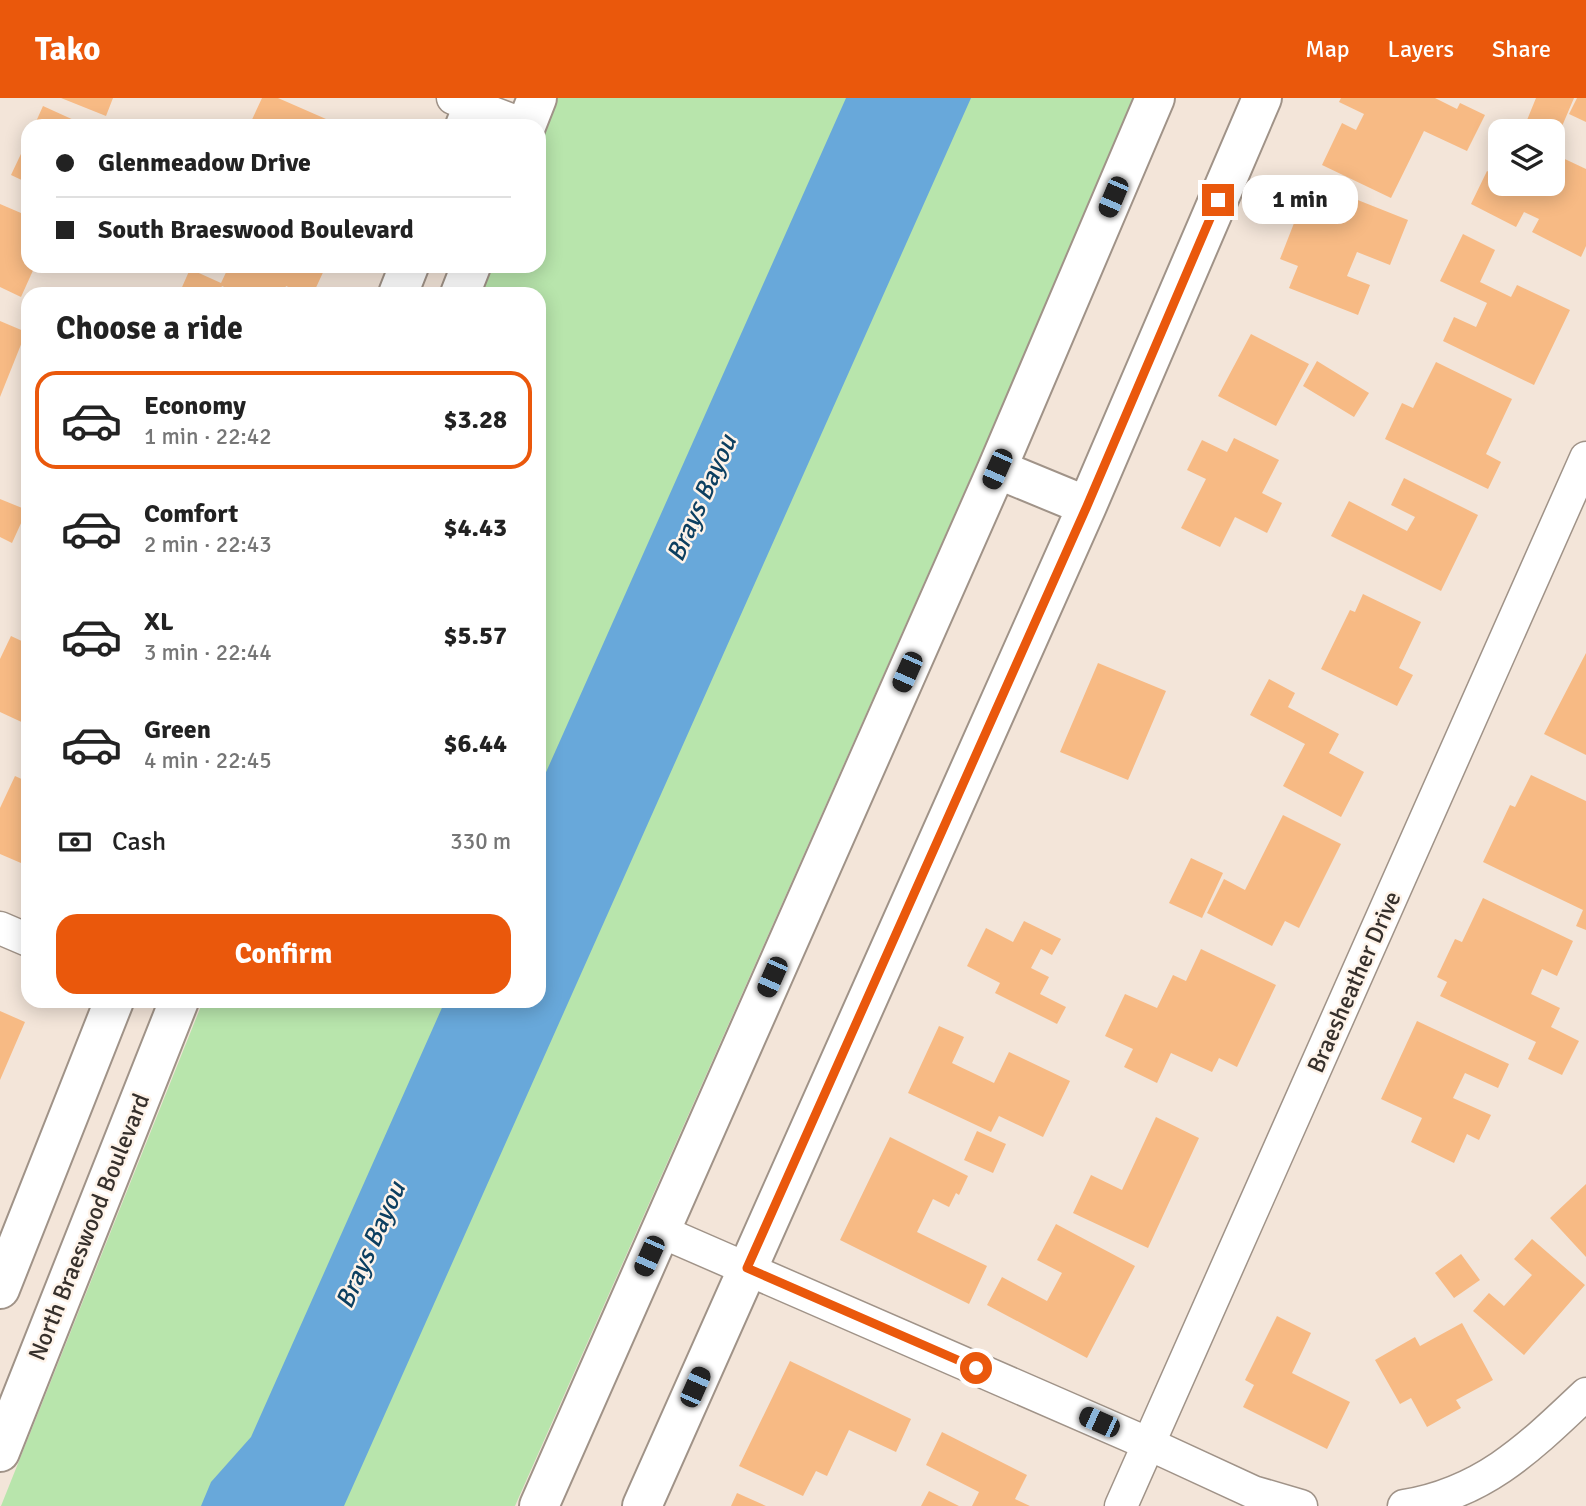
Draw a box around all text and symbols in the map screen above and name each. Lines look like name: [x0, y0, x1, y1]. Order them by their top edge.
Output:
text: Tako: [35, 29, 100, 70]
text: Map: [1305, 34, 1350, 64]
text: Layers: [1388, 34, 1454, 64]
text: Share: [1492, 34, 1551, 64]
map controls: [1488, 119, 1565, 196]
button: layers: [1488, 119, 1565, 196]
text: Glenmeadow Drive: [98, 147, 311, 179]
car: [1096, 174, 1131, 220]
callout: 1 min: [1242, 176, 1358, 224]
route end: [1202, 184, 1234, 216]
text: 1 min: [1272, 185, 1328, 214]
text: South Braeswood Boulevard: [98, 214, 414, 246]
text: Choose a ride: [56, 309, 243, 348]
icon: car: [60, 389, 123, 452]
text: Economy: [144, 390, 246, 422]
text: $3.28: [443, 404, 507, 436]
text: 1 min · 22:42: [144, 422, 272, 451]
water label: Brays Bayou: [660, 429, 745, 567]
car: [979, 446, 1016, 492]
icon: car: [60, 497, 123, 560]
text: Comfort: [144, 498, 238, 530]
text: $4.43: [443, 512, 507, 544]
text: 2 min · 22:43: [144, 530, 272, 559]
icon: car: [60, 605, 123, 668]
text: XL: [144, 606, 174, 638]
text: $5.57: [443, 620, 507, 652]
text: 3 min · 22:44: [144, 638, 272, 667]
car: [889, 649, 926, 695]
icon: car: [60, 713, 123, 776]
text: Green: [144, 714, 211, 746]
text: $6.44: [443, 728, 507, 760]
text: 4 min · 22:45: [144, 746, 272, 775]
icon: cash: [56, 823, 94, 861]
text: Cash: [112, 826, 166, 858]
text: 330 m: [450, 827, 511, 856]
street label: Braesheather Drive: [1301, 887, 1407, 1077]
button: Confirm: [56, 914, 511, 994]
car: [754, 954, 791, 1000]
street label: North Braeswood Boulevard: [22, 1089, 156, 1365]
water label: Brays Bayou: [329, 1176, 414, 1314]
car: [631, 1233, 668, 1279]
route start: [960, 1352, 992, 1384]
car: [677, 1364, 714, 1410]
car: [1076, 1404, 1123, 1440]

